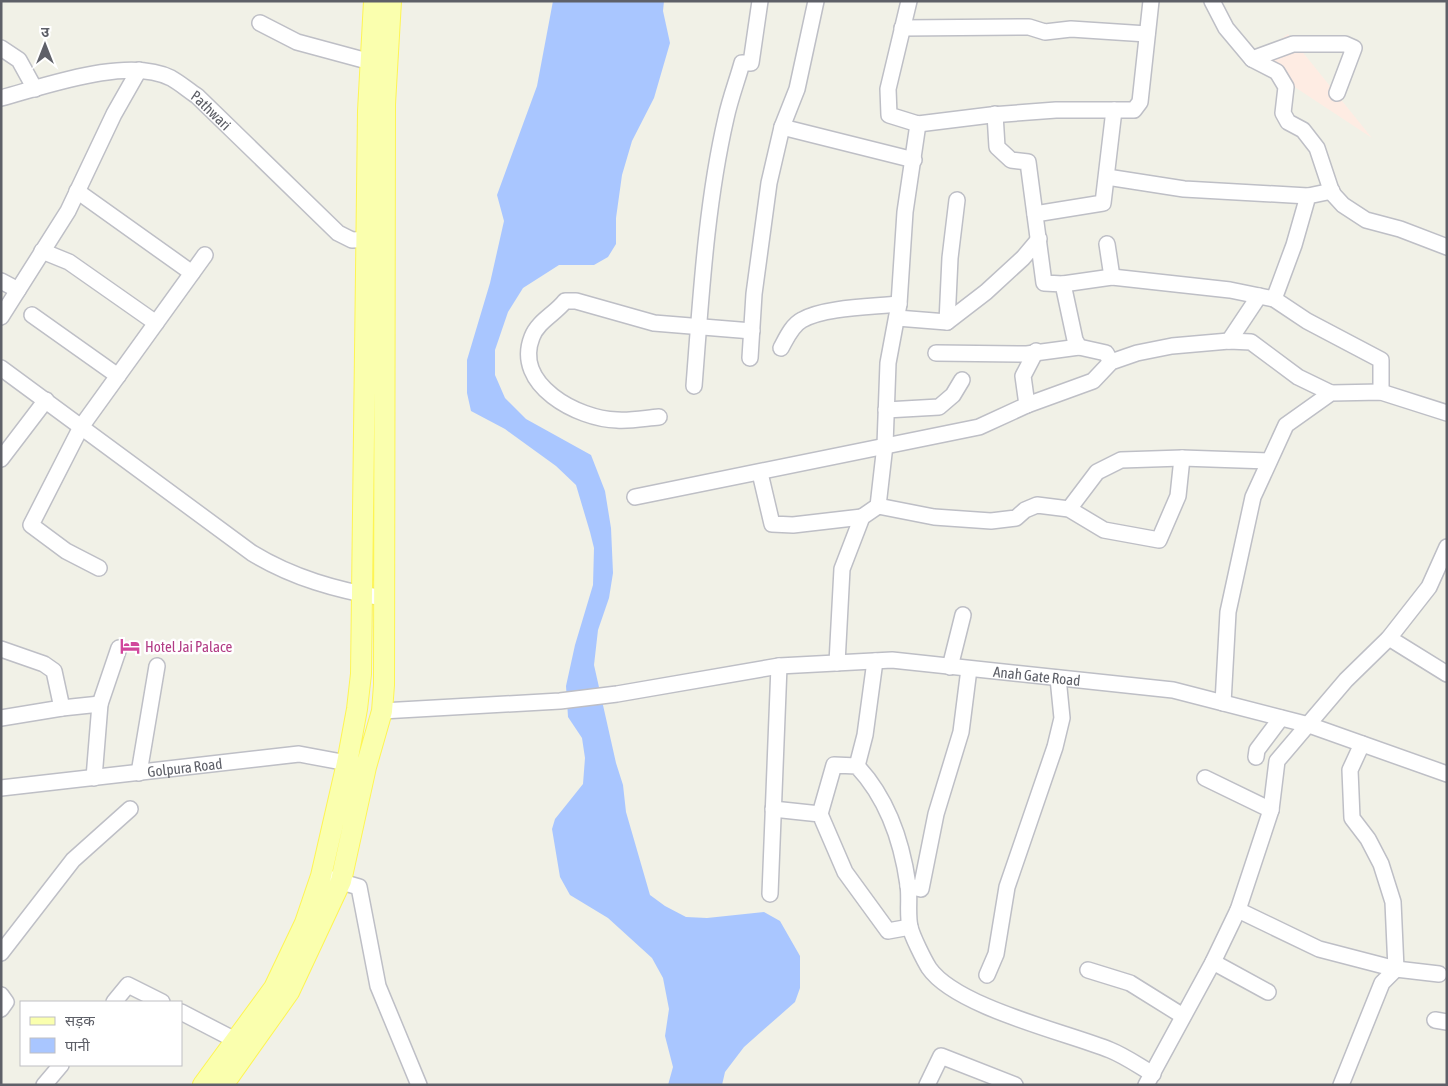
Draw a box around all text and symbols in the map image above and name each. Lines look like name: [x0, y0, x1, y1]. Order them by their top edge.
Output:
north arrow: [20, 20, 70, 70]
text: उ: [41, 24, 50, 40]
street label: Pathwari: [188, 86, 235, 133]
hotel icon: Hotel Jai Palace: [119, 635, 141, 657]
place label: Hotel Jai Palace: [145, 638, 233, 655]
street label: Anah Gate Road: [992, 662, 1081, 689]
street label: Golpura Road: [146, 754, 223, 780]
legend: [20, 1001, 182, 1066]
text: सड़क: [65, 1012, 95, 1029]
text: पानी: [65, 1037, 91, 1054]

